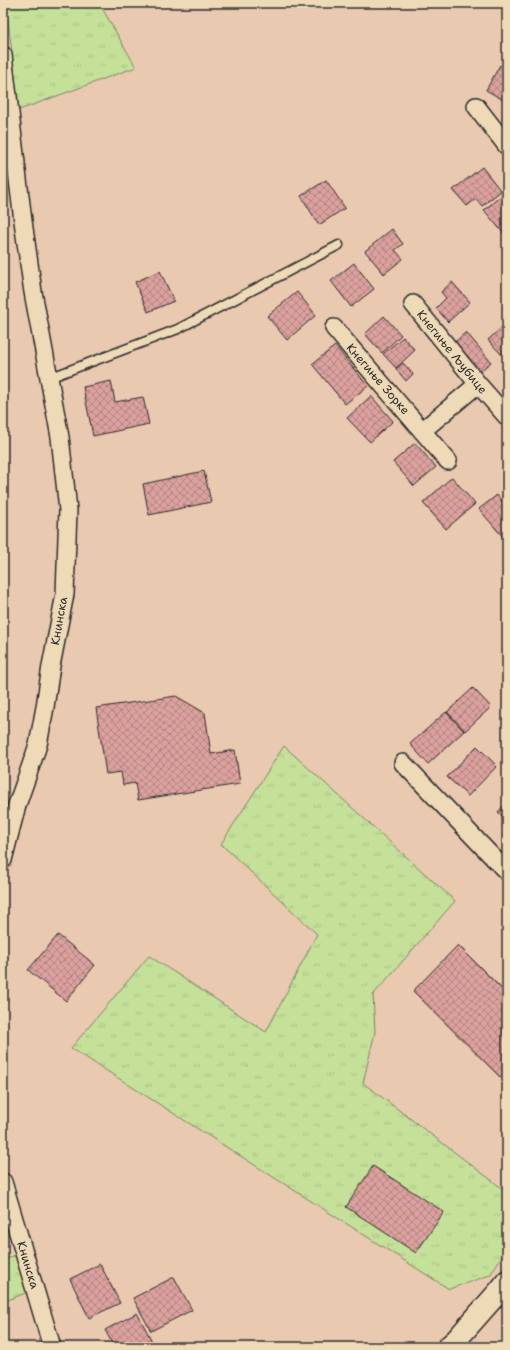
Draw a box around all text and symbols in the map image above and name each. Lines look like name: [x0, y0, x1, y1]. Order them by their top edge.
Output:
street label: Кнегиње Љубице: [413, 307, 491, 397]
street label: Кнегиње Зорке: [343, 340, 413, 418]
street label: Книнска: [47, 595, 71, 646]
street label: Книнска: [13, 1239, 43, 1291]

